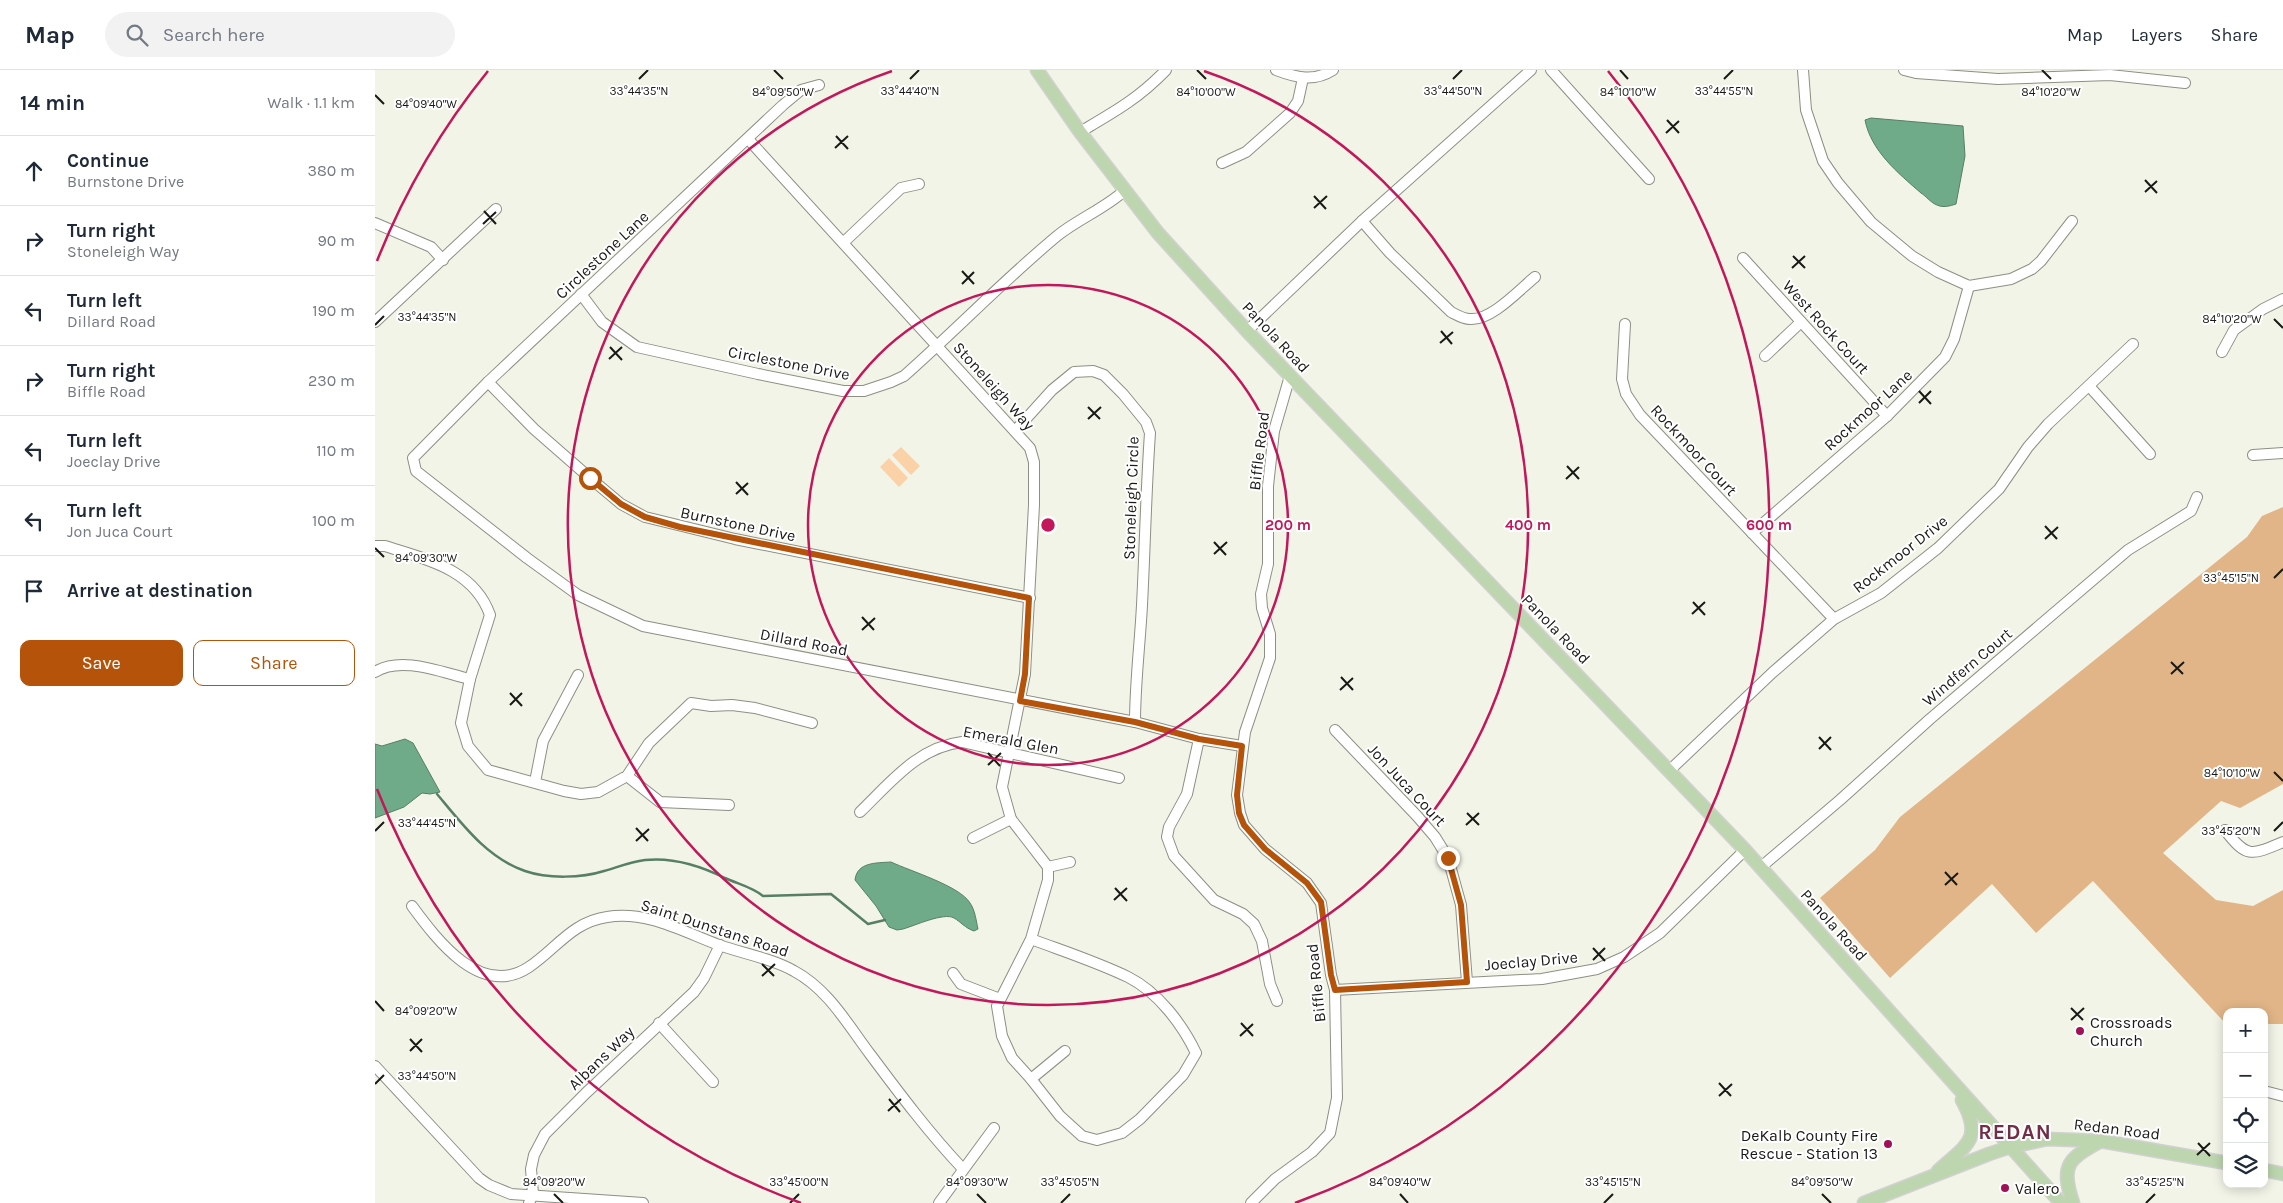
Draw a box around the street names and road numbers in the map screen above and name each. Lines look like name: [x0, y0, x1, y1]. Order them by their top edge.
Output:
street label: Circlestone Lane: [552, 207, 652, 303]
street label: West Rock Court: [1779, 276, 1873, 378]
street label: Panola Road: [1238, 298, 1314, 376]
street label: Stoneleigh Way: [949, 338, 1039, 434]
street label: Circlestone Drive: [727, 342, 851, 384]
street label: Rockmoor Lane: [1820, 365, 1916, 455]
street label: Rockmoor Court: [1647, 400, 1741, 500]
street label: Biffle Road: [1245, 411, 1273, 491]
street label: Stoneleigh Circle: [1119, 436, 1143, 560]
street label: Burnstone Drive: [679, 503, 797, 545]
street label: Rockmoor Drive: [1849, 511, 1951, 597]
street label: Panola Road: [1518, 590, 1594, 668]
street label: Dillard Road: [759, 624, 849, 660]
street label: Windfern Court: [1918, 624, 2016, 710]
street label: Emerald Glen: [961, 721, 1061, 759]
street label: Jon Juca Court: [1364, 740, 1450, 830]
street label: Panola Road: [1797, 885, 1871, 965]
street label: Saint Dunstans Road: [639, 895, 791, 961]
street label: Biffle Road: [1302, 943, 1330, 1023]
street label: Joeclay Drive: [1484, 947, 1578, 975]
street label: Albans Way: [564, 1022, 638, 1094]
street label: Redan Road: [2073, 1114, 2161, 1144]

